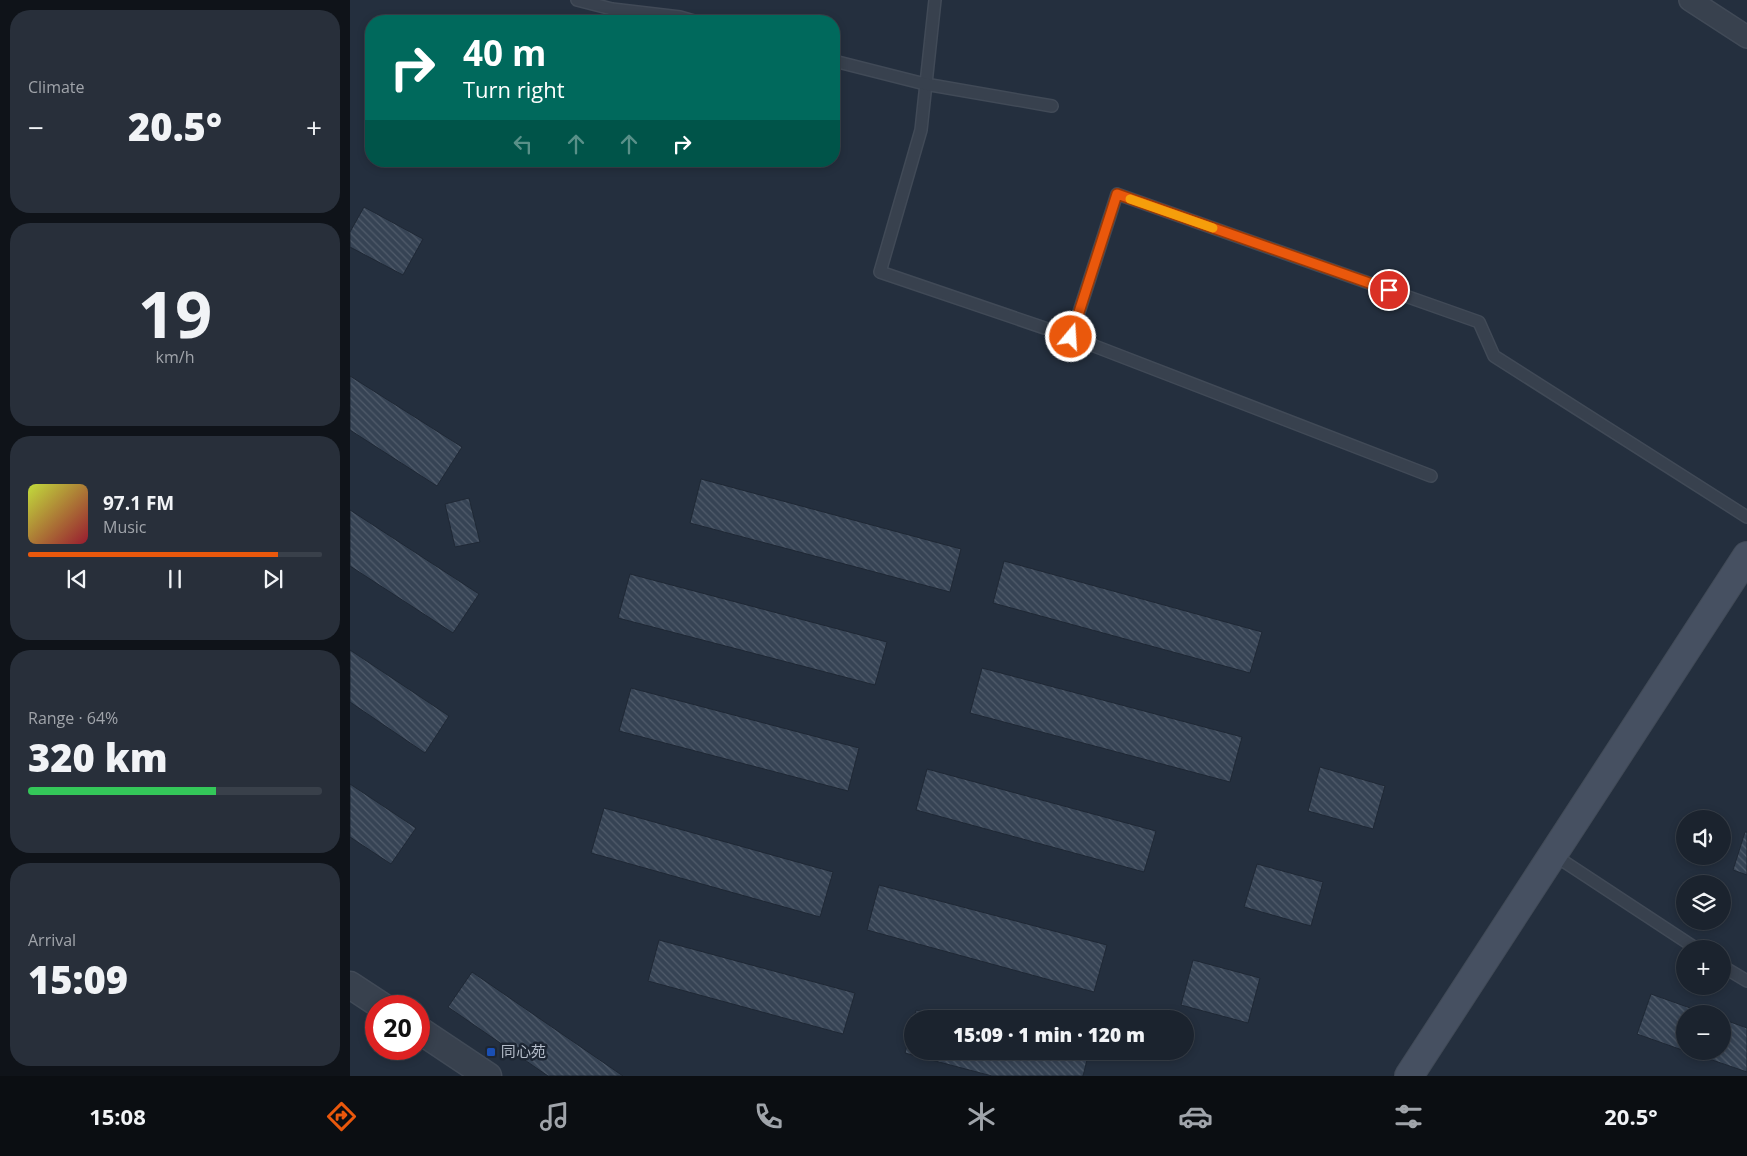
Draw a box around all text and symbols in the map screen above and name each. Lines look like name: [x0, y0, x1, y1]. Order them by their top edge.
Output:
text: 40 m: [463, 29, 546, 76]
icon: right: [380, 35, 445, 100]
text: Turn right: [463, 74, 565, 104]
text: Climate: [28, 76, 85, 98]
text: 20.5°: [128, 100, 222, 152]
text: −: [28, 108, 44, 146]
text: +: [306, 108, 322, 146]
icon: left: [509, 130, 537, 158]
icon: ahead: [562, 130, 590, 158]
icon: ahead: [615, 130, 643, 158]
icon: right: [668, 130, 696, 158]
text: 19: [138, 269, 212, 357]
pin: [1368, 269, 1410, 311]
icon: arrive: [1375, 276, 1403, 304]
position arrow: [1044, 310, 1096, 362]
text: km/h: [156, 346, 194, 368]
text: 97.1 FM: [103, 490, 174, 516]
text: Music: [103, 516, 147, 538]
icon: previous: [63, 565, 91, 593]
icon: pause: [161, 565, 189, 593]
icon: next: [259, 565, 287, 593]
text: Range · 64%: [28, 707, 118, 729]
text: 320 km: [28, 731, 168, 783]
map controls: [1676, 810, 1731, 1060]
button: sound: [1676, 810, 1731, 865]
button: layers: [1676, 875, 1731, 930]
text: Arrival: [28, 929, 76, 951]
button: +: [1676, 940, 1731, 995]
text: 15:09: [28, 953, 128, 1005]
speed limit sign: 20: [365, 995, 430, 1060]
button: −: [1676, 1005, 1731, 1060]
text: 15:09 · 1 min · 120 m: [953, 1022, 1145, 1048]
place label: 同心苑: [501, 1041, 546, 1061]
marker: 同心苑: [485, 1046, 497, 1058]
icon: directions: [324, 1099, 359, 1134]
icon: music: [537, 1099, 572, 1134]
icon: phone: [751, 1099, 786, 1134]
icon: climate: [964, 1099, 999, 1134]
icon: car: [1178, 1099, 1213, 1134]
icon: filters: [1391, 1099, 1426, 1134]
text: 15:08: [89, 1101, 146, 1131]
text: 20.5°: [1604, 1101, 1658, 1131]

